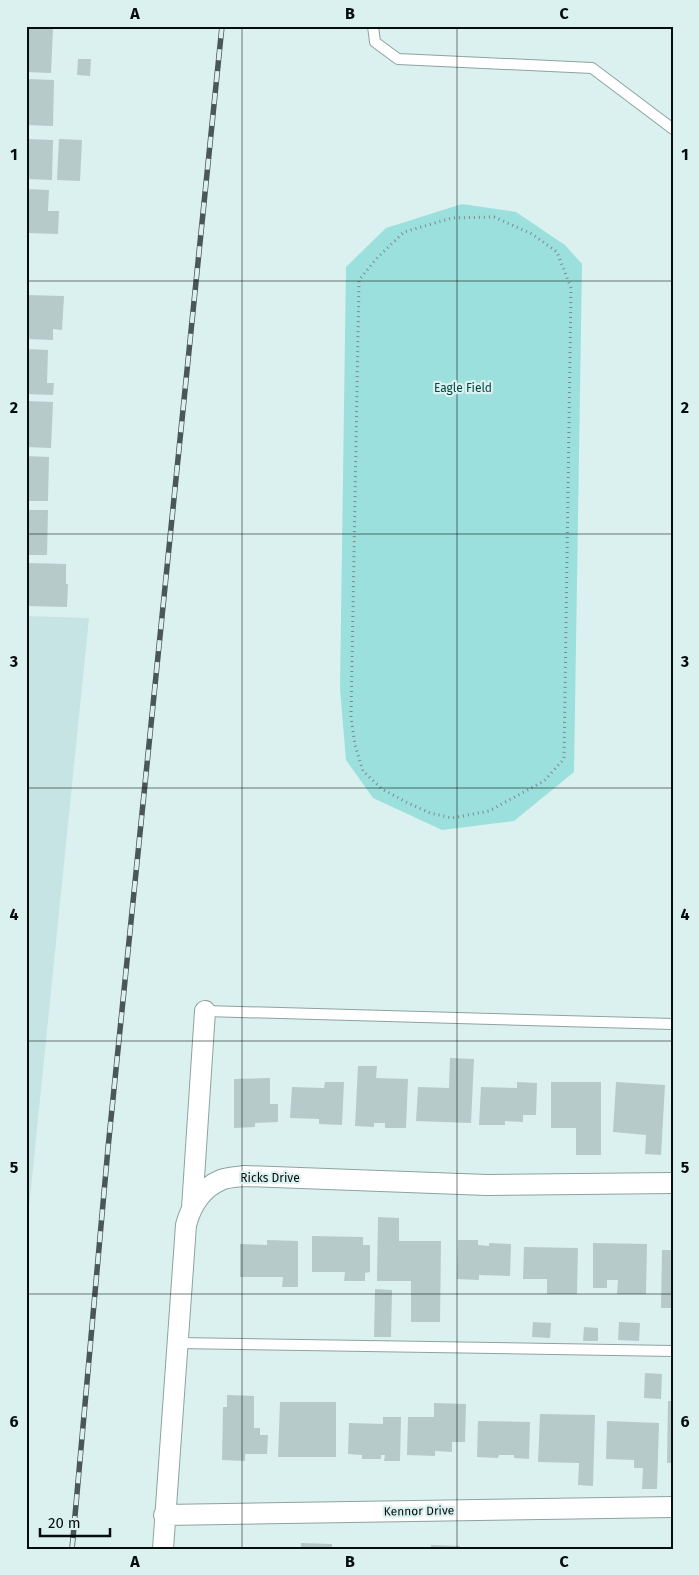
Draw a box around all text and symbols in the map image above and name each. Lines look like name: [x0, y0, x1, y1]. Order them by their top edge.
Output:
text: A: [129, 4, 140, 23]
text: B: [345, 4, 355, 23]
text: C: [559, 4, 569, 23]
text: 1: [10, 145, 18, 164]
text: 1: [681, 145, 689, 164]
park label: Eagle Field: [434, 381, 492, 395]
text: 2: [10, 398, 18, 417]
text: 2: [681, 398, 689, 417]
text: 3: [9, 652, 18, 671]
text: 3: [680, 652, 689, 671]
text: 4: [9, 905, 19, 924]
text: 4: [680, 905, 690, 924]
text: 5: [10, 1158, 19, 1177]
text: 5: [681, 1158, 690, 1177]
street label: Ricks Drive: [240, 1171, 300, 1185]
text: 6: [9, 1412, 19, 1431]
text: 6: [680, 1412, 690, 1431]
street label: Kennor Drive: [384, 1503, 454, 1519]
scale bar: [40, 1505, 110, 1537]
text: 20 m: [48, 1514, 81, 1532]
text: A: [129, 1552, 140, 1571]
text: B: [345, 1552, 355, 1571]
text: C: [559, 1552, 569, 1571]

